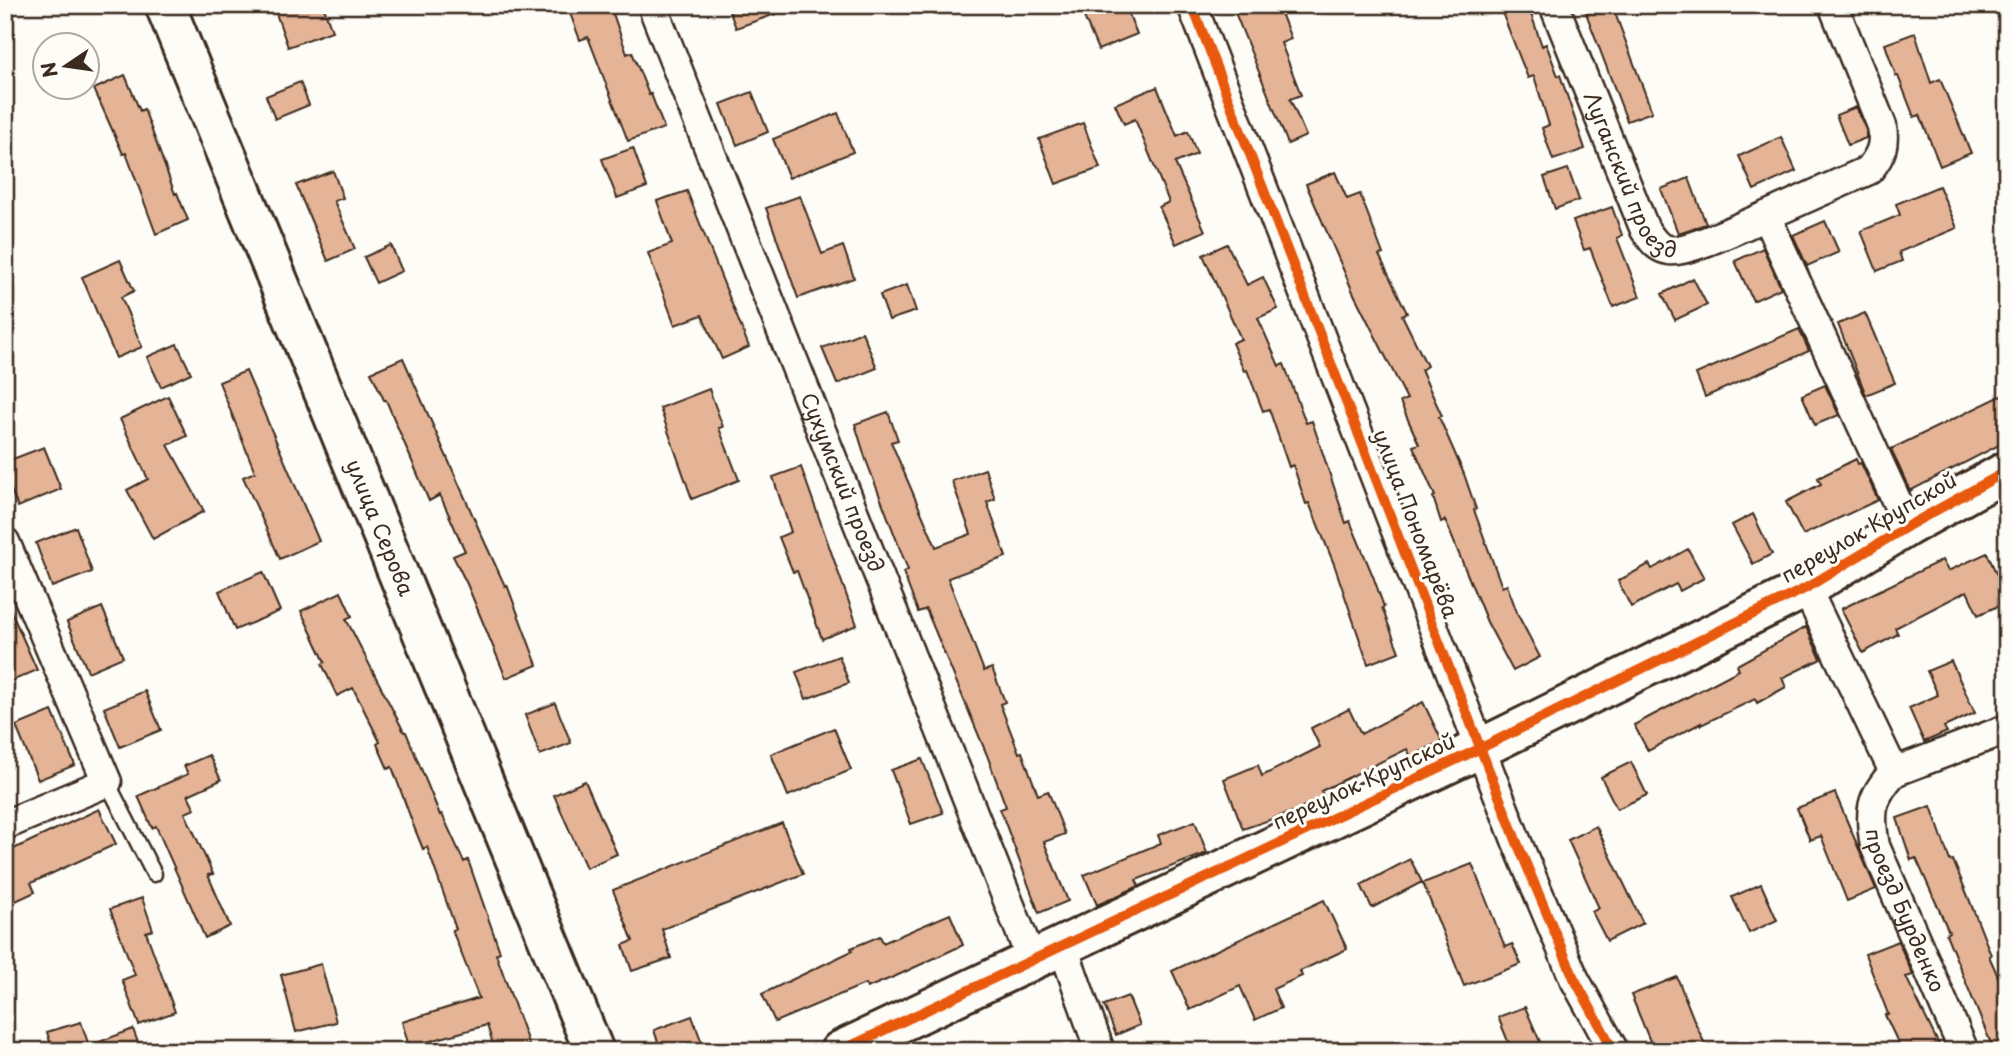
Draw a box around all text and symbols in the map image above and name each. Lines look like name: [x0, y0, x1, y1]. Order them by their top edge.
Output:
north arrow: [32, 32, 102, 102]
text: N: [33, 60, 64, 81]
street label: Луганский проезд: [1577, 86, 1679, 265]
street label: Сухумский проезд: [794, 387, 894, 577]
street label: улица Пономарёва: [1366, 424, 1468, 623]
street label: улица Серова: [339, 454, 424, 600]
street label: переулок Крупской: [1774, 463, 1962, 590]
street label: переулок Крупской: [1266, 724, 1460, 837]
street label: проезд Бурденко: [1858, 826, 1955, 997]

